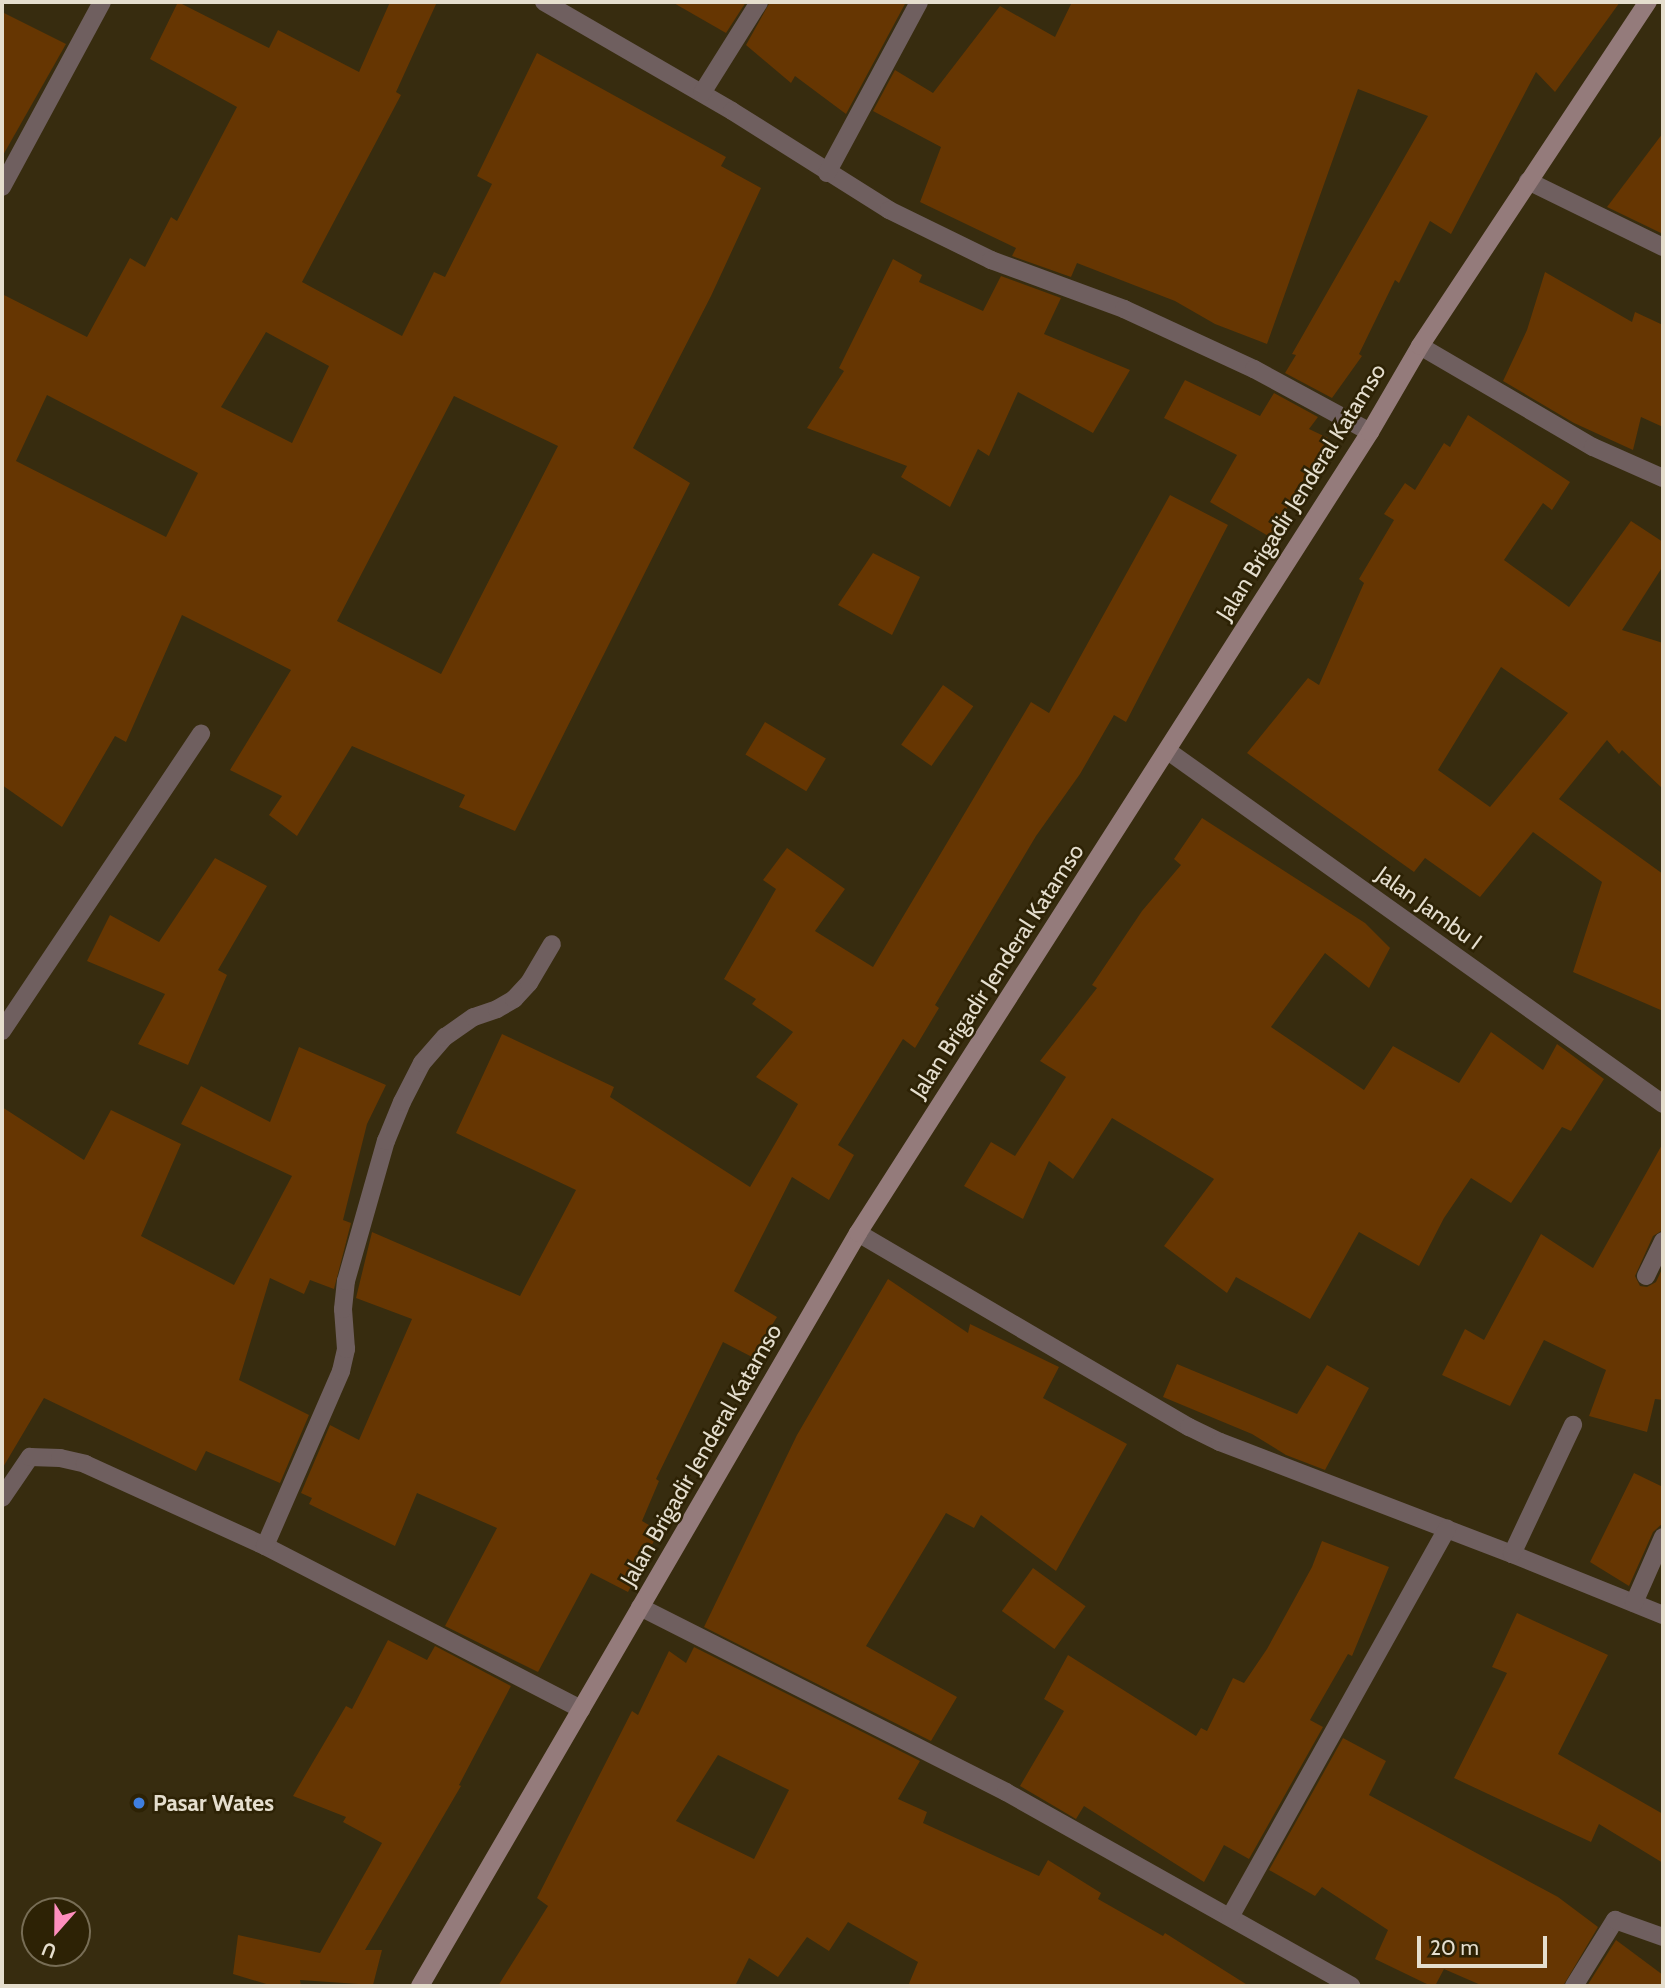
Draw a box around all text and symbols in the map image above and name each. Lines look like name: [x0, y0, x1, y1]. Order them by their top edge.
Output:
street label: Jalan Brigadir Jenderal Katamso: [1210, 358, 1392, 626]
street label: Jalan Brigadir Jenderal Katamso: [904, 839, 1090, 1103]
street label: Jalan Jambu I: [1371, 860, 1487, 956]
street label: Jalan Brigadir Jenderal Katamso: [615, 1319, 787, 1591]
place label: Pasar Wates: [153, 1789, 274, 1817]
marker: Pasar Wates: [131, 1795, 147, 1811]
north arrow: [21, 1897, 91, 1967]
scale bar: [1420, 1922, 1550, 1966]
text: 20 m: [1430, 1935, 1479, 1960]
text: U: [39, 1937, 60, 1963]

